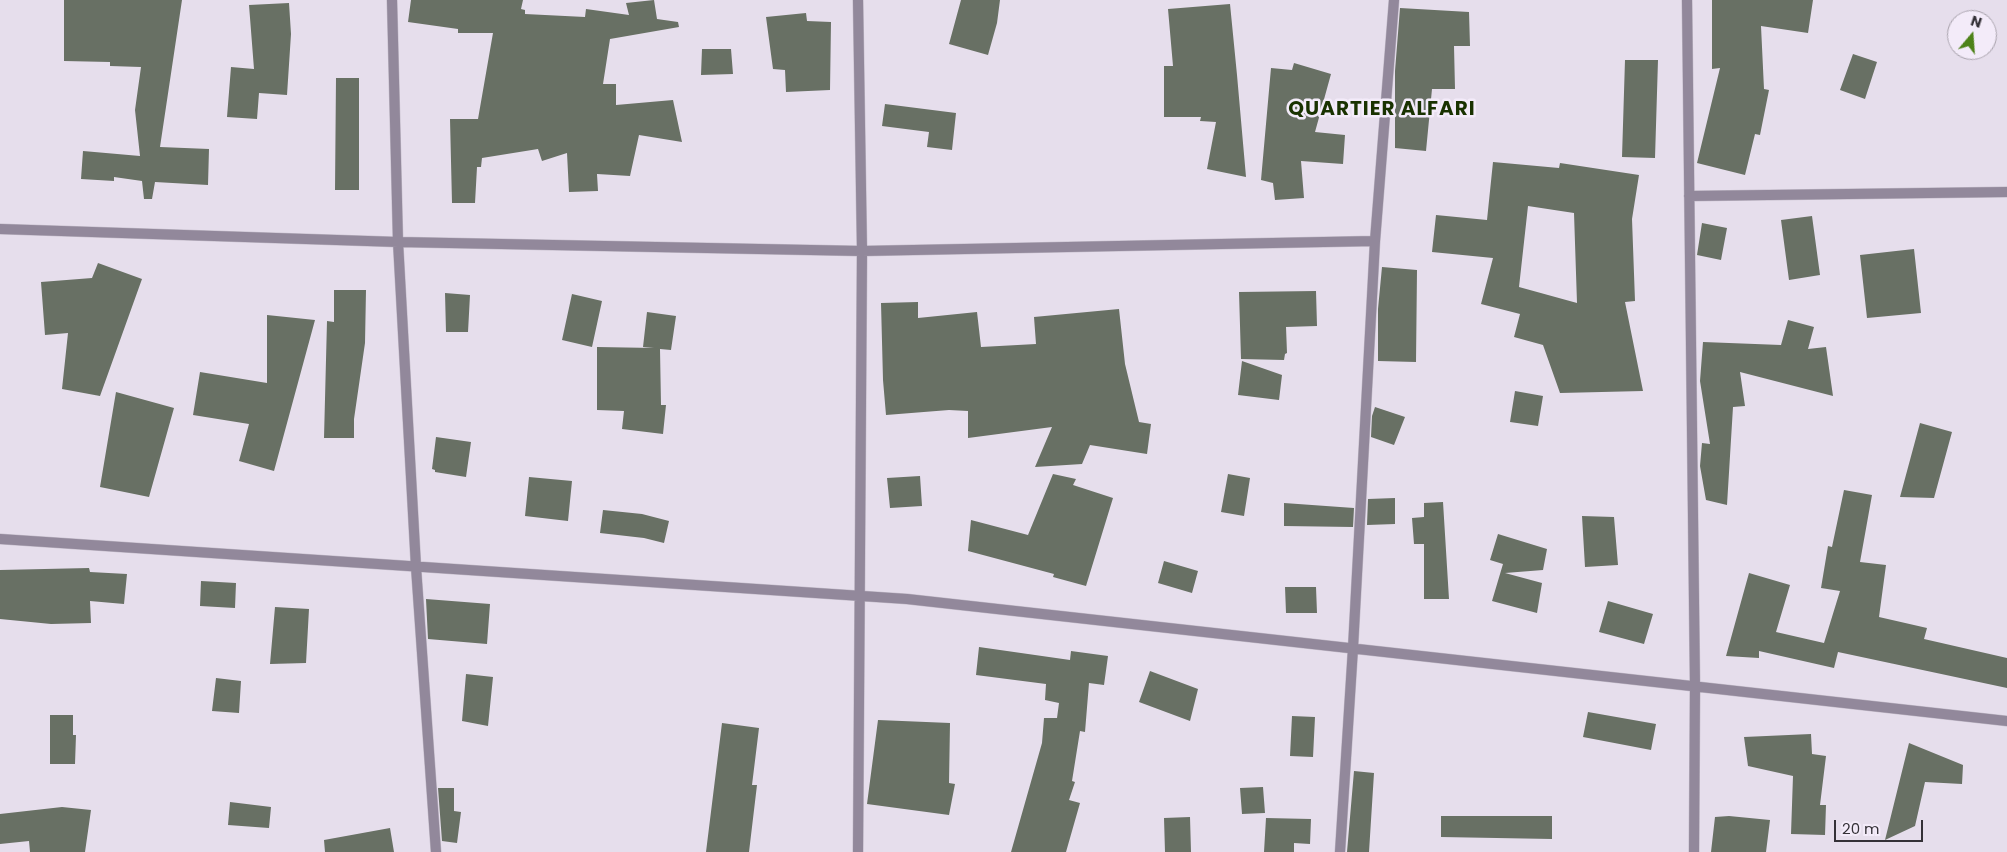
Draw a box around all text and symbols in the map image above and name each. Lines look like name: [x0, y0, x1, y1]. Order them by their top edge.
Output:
north arrow: [1947, 10, 1997, 60]
text: N: [1968, 11, 1984, 33]
district label: QUARTIER ALFARI: [1286, 98, 1478, 122]
scale bar: [1837, 810, 1926, 842]
text: 20 m: [1842, 818, 1880, 839]

